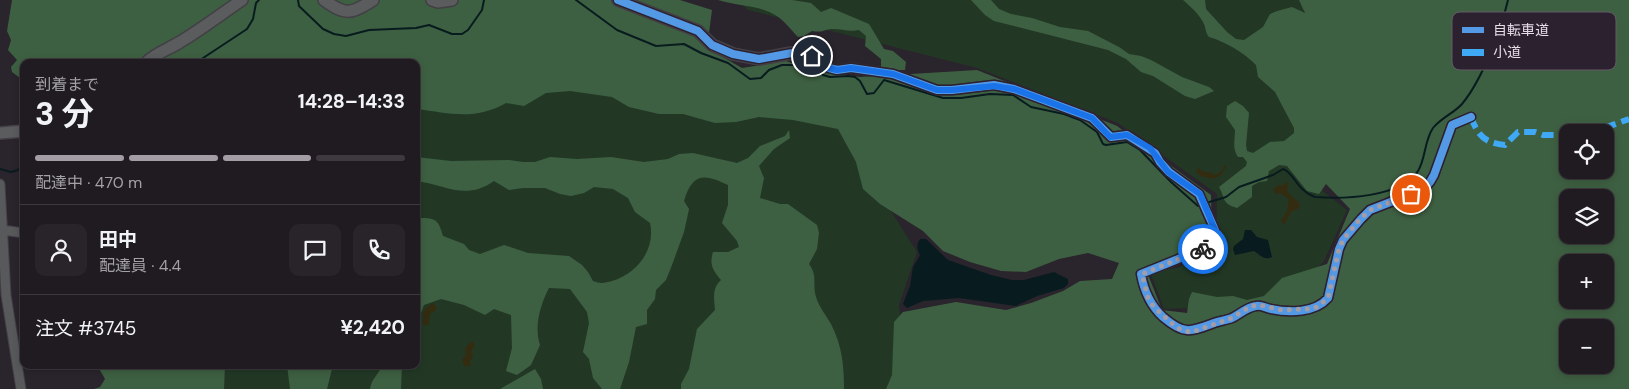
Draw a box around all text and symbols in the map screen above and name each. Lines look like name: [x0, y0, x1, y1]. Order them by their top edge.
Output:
legend: [1452, 12, 1616, 70]
text: 自転車道: [1493, 21, 1549, 39]
pin: [791, 35, 833, 77]
icon: home: [798, 42, 826, 70]
text: 小道: [1493, 43, 1521, 61]
text: 到着まで: [35, 74, 99, 95]
text: 14:28–14:33: [298, 89, 405, 114]
text: 3 分: [35, 93, 94, 135]
map controls: [1559, 124, 1614, 374]
button: locate: [1559, 124, 1614, 179]
text: 配達中 · 470 m: [35, 172, 142, 193]
pin: [1390, 173, 1432, 215]
icon: bag: [1397, 180, 1425, 208]
button: layers: [1559, 189, 1614, 244]
button: person: [35, 224, 87, 276]
button: chat: [289, 224, 341, 276]
button: phone: [353, 224, 405, 276]
courier: [1178, 224, 1228, 274]
text: 田中: [99, 227, 137, 252]
icon: bike: [1189, 235, 1217, 263]
button: +: [1559, 254, 1614, 309]
text: 配達員 · 4.4: [99, 255, 181, 276]
text: ¥2,420: [340, 315, 405, 340]
text: 注文 #3745: [35, 316, 136, 341]
button: −: [1559, 319, 1614, 374]

